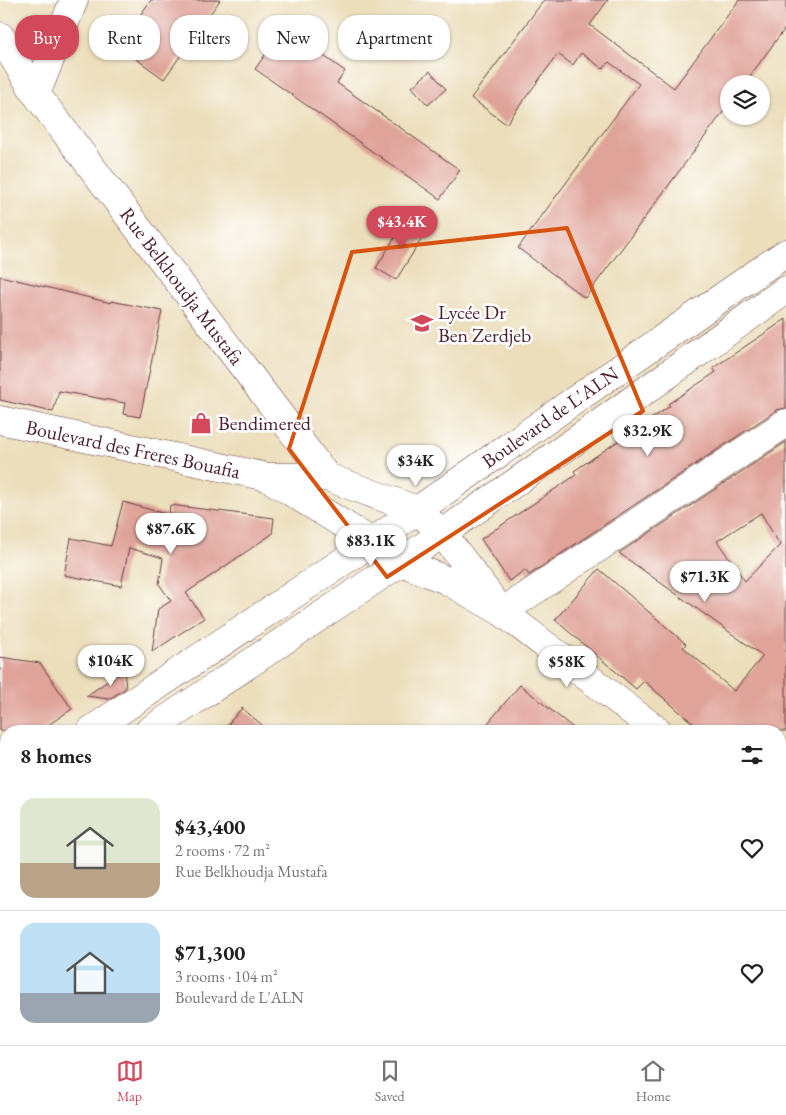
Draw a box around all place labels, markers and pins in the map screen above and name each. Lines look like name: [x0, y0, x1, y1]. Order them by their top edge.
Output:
pin: $43.4K: [361, 206, 443, 248]
place label: Lycée Dr Ben Zerdjeb: [438, 299, 531, 348]
school or university icon: Lycée Dr Ben Zerdjeb: [409, 310, 435, 336]
shop icon: Bendimered: [188, 410, 214, 436]
place label: Bendimered: [218, 410, 312, 436]
pin: $32.9K: [607, 414, 689, 457]
pin: $34K: [386, 444, 446, 487]
pin: $87.6K: [130, 512, 212, 555]
pin: $83.1K: [330, 524, 412, 567]
pin: $71.3K: [664, 560, 746, 603]
pin: $104K: [76, 644, 146, 687]
pin: $58K: [537, 646, 597, 688]

